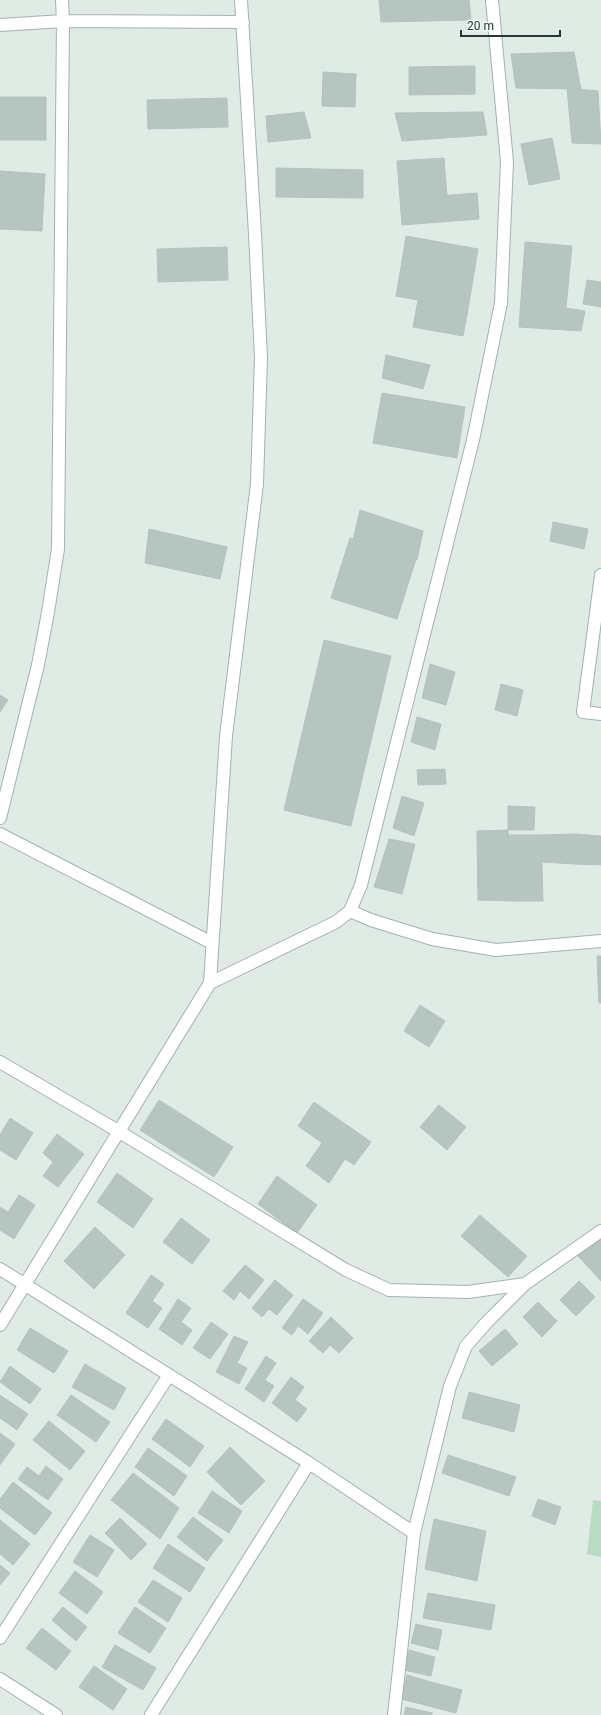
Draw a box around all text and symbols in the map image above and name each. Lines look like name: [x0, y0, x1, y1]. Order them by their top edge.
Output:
scale bar: [461, 12, 560, 38]
text: 20 m: [467, 19, 494, 33]

